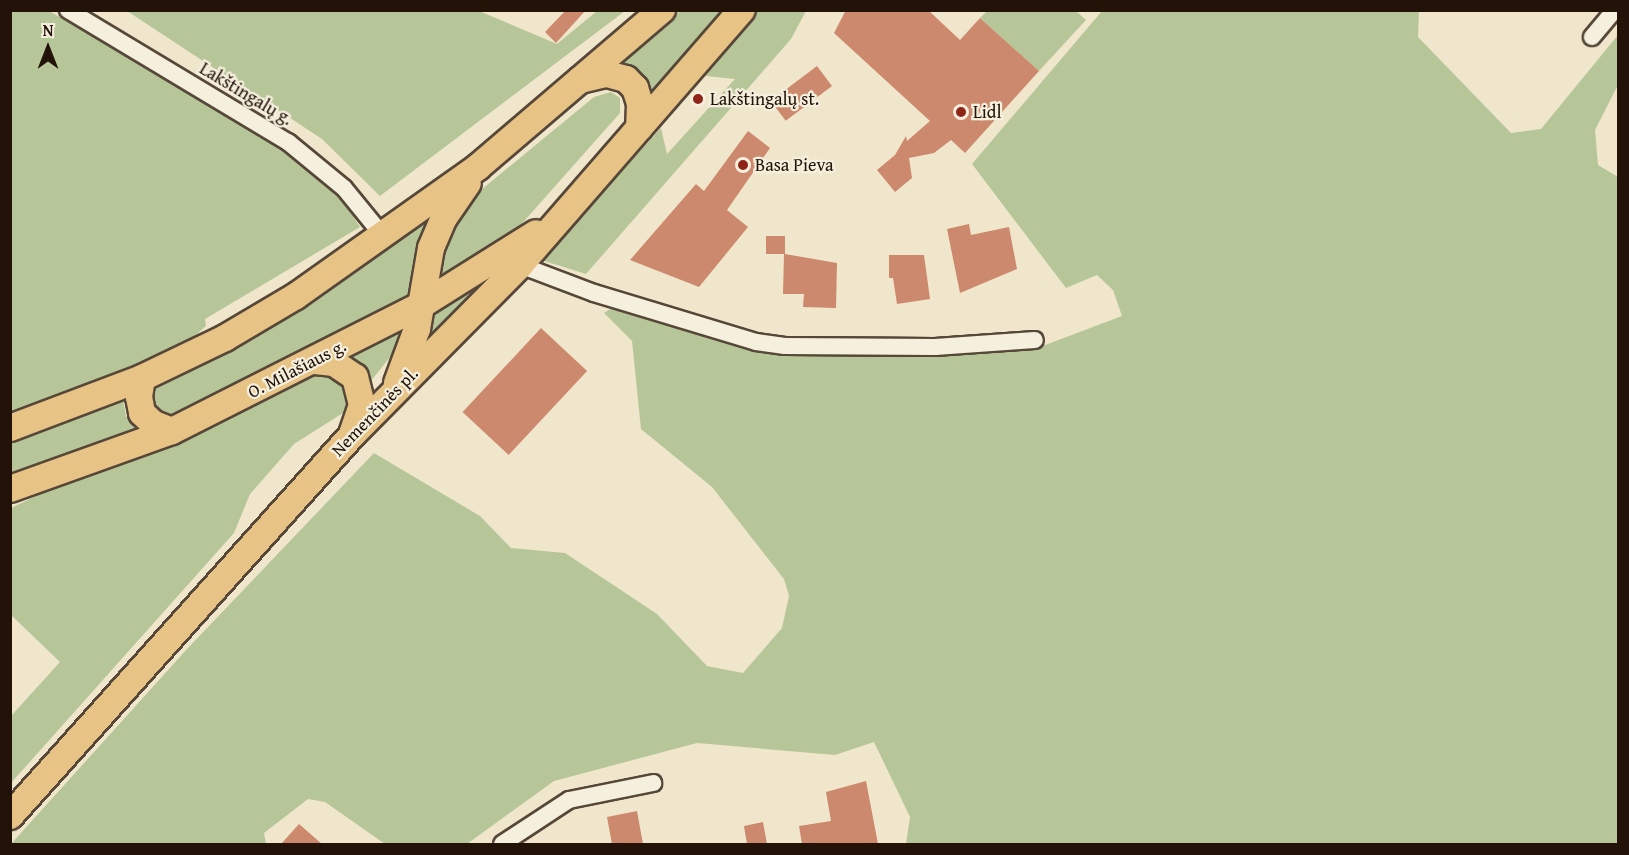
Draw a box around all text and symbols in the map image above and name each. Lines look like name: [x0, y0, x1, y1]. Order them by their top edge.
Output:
north arrow: [18, 18, 78, 78]
text: N: [43, 18, 53, 42]
street label: Lakštingalų g.: [196, 58, 296, 130]
place label: Lakštingalų st.: [710, 88, 819, 110]
marker: Lakštingalų st.: [691, 92, 705, 106]
place label: Lidl: [973, 101, 1001, 123]
marker: Lidl: [954, 105, 968, 119]
place label: Basa Pieva: [755, 154, 834, 176]
marker: Basa Pieva: [736, 158, 750, 172]
street label: O. Milašiaus g.: [244, 335, 350, 403]
street label: Nemenčinės pl.: [327, 363, 423, 461]

